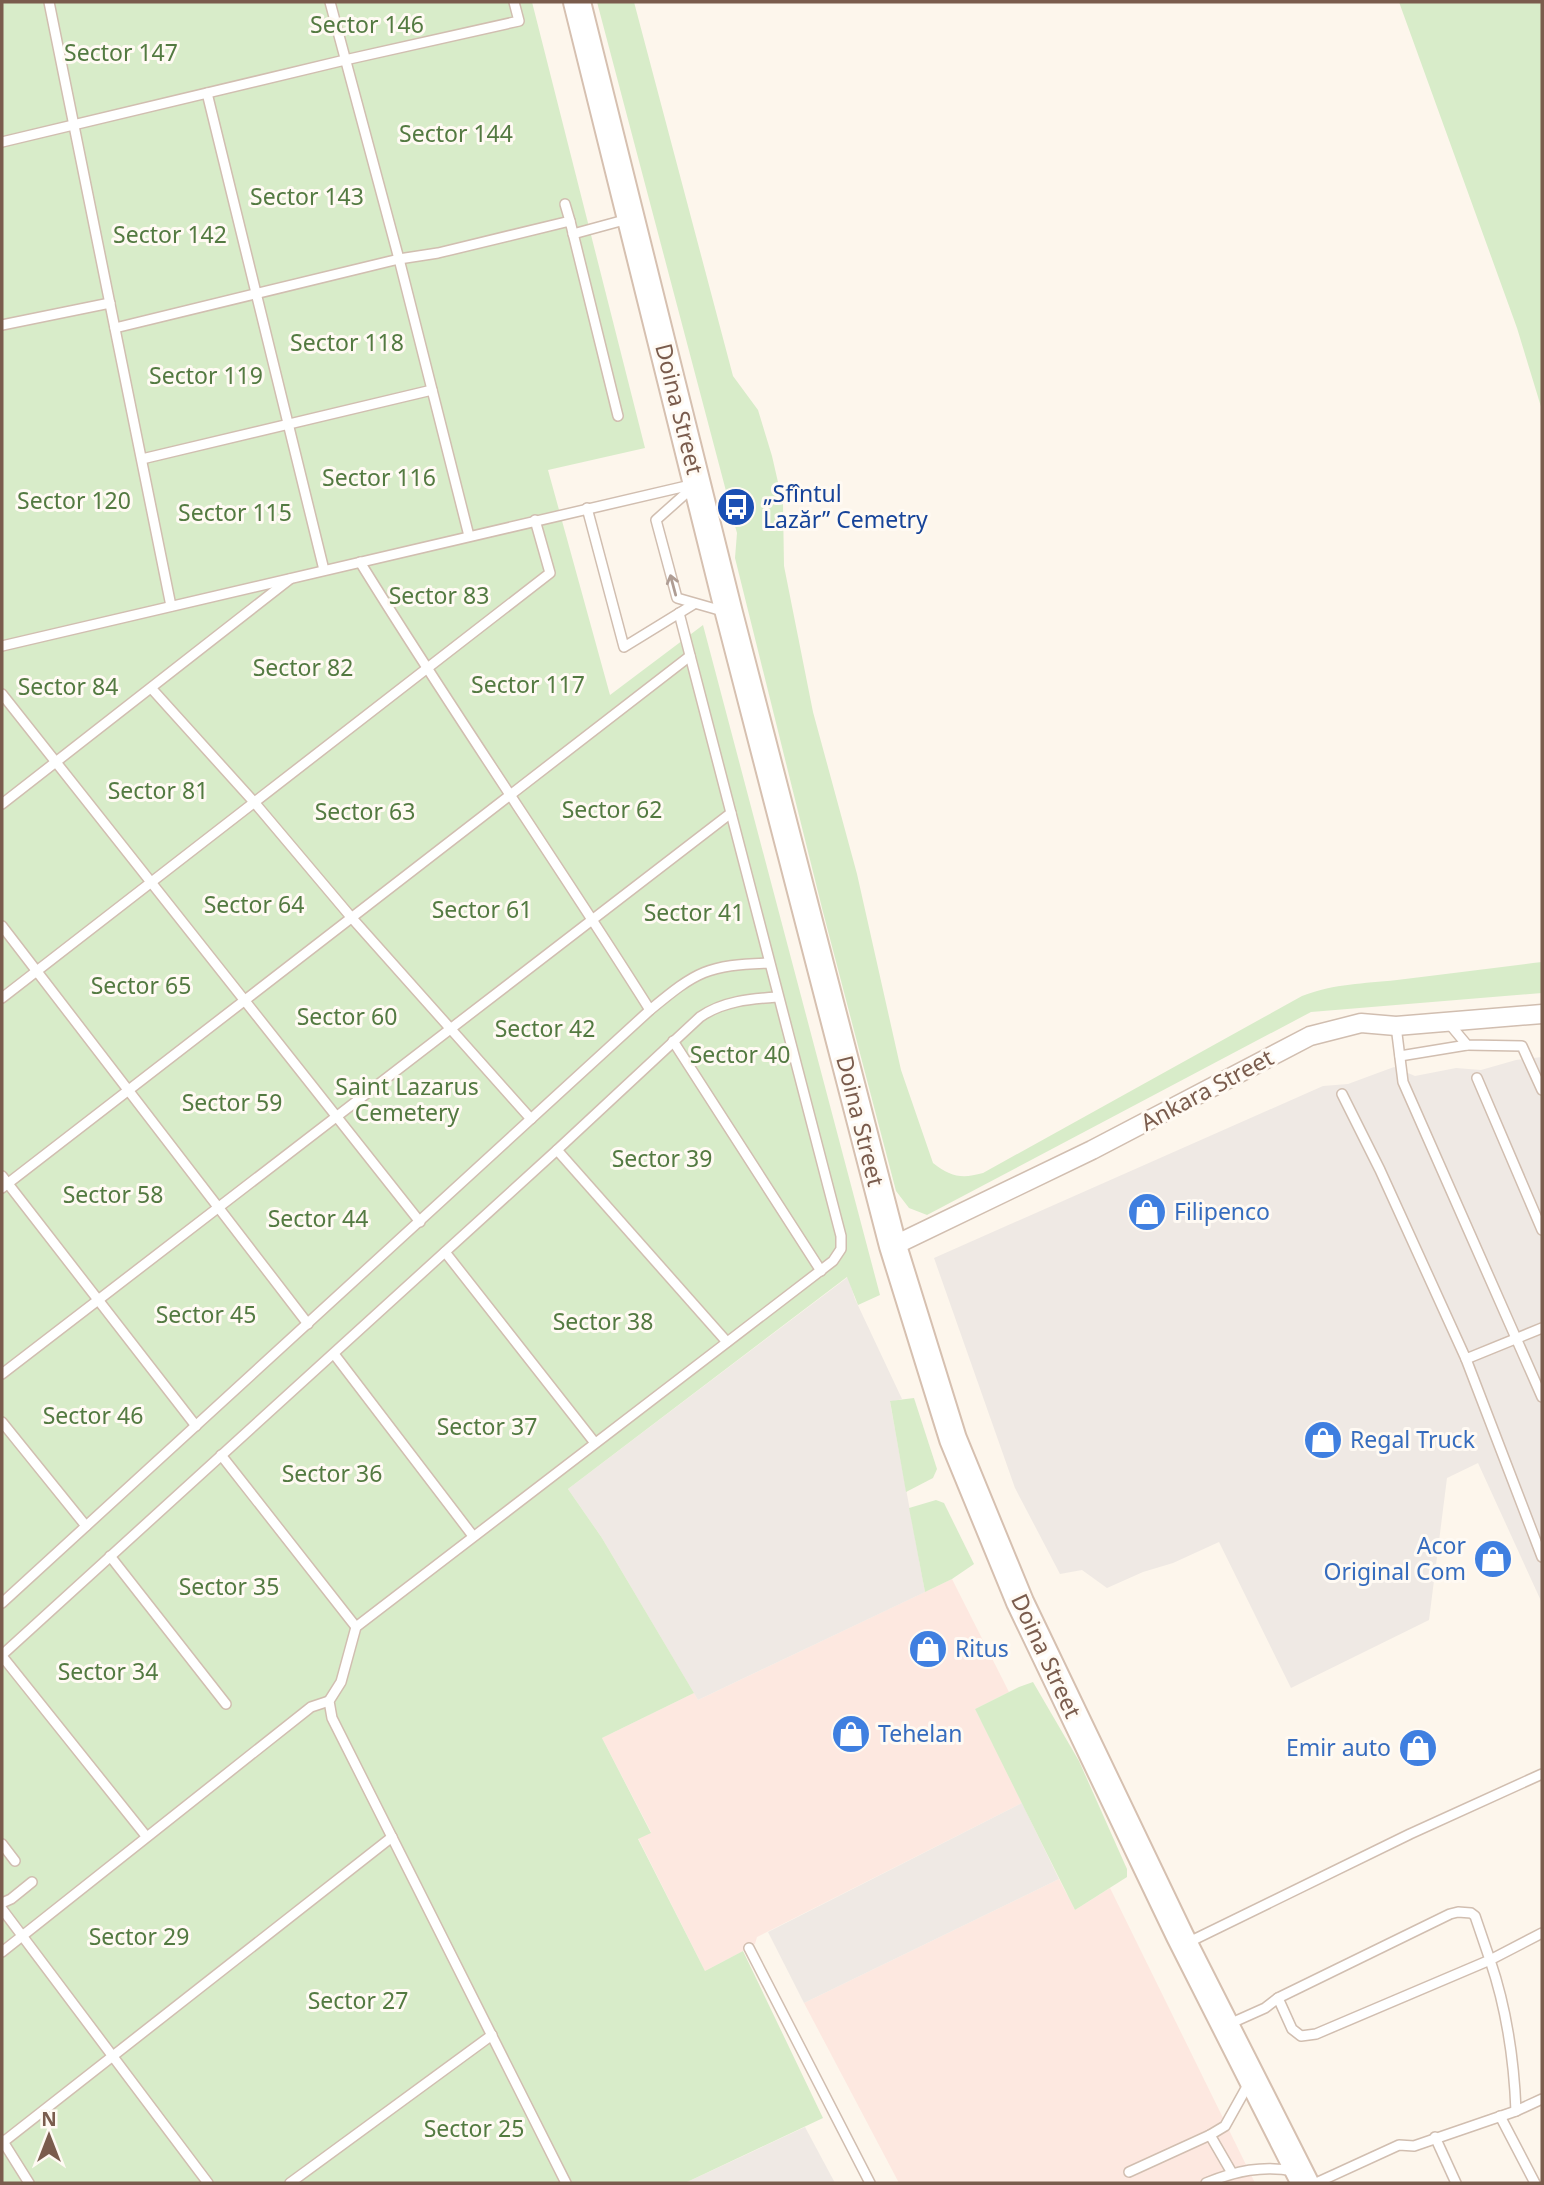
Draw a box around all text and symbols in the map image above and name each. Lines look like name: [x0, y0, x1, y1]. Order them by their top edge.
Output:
park label: Sector 146: [310, 8, 424, 40]
park label: Sector 147: [64, 36, 178, 68]
park label: Sector 144: [399, 117, 513, 149]
park label: Sector 143: [250, 180, 364, 212]
park label: Sector 142: [113, 218, 227, 250]
park label: Sector 118: [290, 326, 404, 358]
street label: Doina Street: [648, 340, 712, 478]
park label: Sector 119: [149, 359, 263, 391]
park label: Sector 116: [322, 461, 436, 493]
place label: „Sfîntul Lazăr” Cemetry: [763, 477, 928, 535]
park label: Sector 120: [17, 484, 131, 516]
bus stop icon: „Sfîntul Lazăr” Cemetry: [715, 486, 757, 528]
park label: Sector 115: [178, 496, 292, 528]
one-way arrow: [666, 574, 679, 597]
park label: Sector 83: [389, 579, 489, 611]
park label: Sector 82: [253, 651, 353, 683]
park label: Sector 117: [471, 668, 585, 700]
park label: Sector 84: [18, 670, 118, 702]
park label: Sector 81: [108, 774, 208, 806]
park label: Sector 62: [562, 793, 662, 825]
park label: Sector 63: [315, 795, 415, 827]
park label: Sector 64: [204, 888, 304, 920]
park label: Sector 61: [432, 893, 532, 925]
park label: Sector 41: [644, 896, 744, 928]
park label: Sector 65: [91, 969, 191, 1001]
park label: Sector 60: [297, 1000, 397, 1032]
park label: Sector 42: [495, 1012, 595, 1044]
park label: Sector 40: [690, 1038, 790, 1070]
street label: Ankara Street: [1134, 1041, 1279, 1138]
street label: Doina Street: [829, 1052, 893, 1190]
park label: Saint Lazarus Cemetery: [335, 1070, 479, 1128]
park label: Sector 59: [182, 1086, 282, 1118]
park label: Sector 39: [612, 1142, 712, 1174]
park label: Sector 58: [63, 1178, 163, 1210]
shop icon: Filipenco: [1126, 1191, 1168, 1233]
place label: Filipenco: [1174, 1195, 1270, 1227]
park label: Sector 44: [268, 1202, 368, 1234]
park label: Sector 45: [156, 1298, 256, 1330]
park label: Sector 38: [553, 1305, 653, 1337]
park label: Sector 46: [43, 1399, 143, 1431]
park label: Sector 37: [437, 1410, 537, 1442]
shop icon: Regal Truck: [1302, 1419, 1344, 1461]
place label: Regal Truck: [1350, 1423, 1476, 1455]
park label: Sector 36: [282, 1457, 382, 1489]
place label: Acor Original Com: [1324, 1529, 1466, 1587]
shop icon: Acor Original Com: [1472, 1538, 1514, 1580]
park label: Sector 35: [179, 1570, 279, 1602]
street label: Doina Street: [1004, 1588, 1090, 1723]
shop icon: Ritus: [907, 1628, 949, 1670]
place label: Ritus: [955, 1632, 1009, 1664]
park label: Sector 34: [58, 1655, 158, 1687]
shop icon: Tehelan: [830, 1713, 872, 1755]
place label: Tehelan: [878, 1717, 962, 1749]
shop icon: Emir auto: [1397, 1727, 1439, 1769]
place label: Emir auto: [1286, 1731, 1391, 1763]
park label: Sector 29: [89, 1920, 189, 1952]
park label: Sector 27: [308, 1984, 408, 2016]
north arrow: [14, 2101, 84, 2171]
text: N: [41, 2106, 57, 2132]
park label: Sector 25: [424, 2112, 524, 2144]

